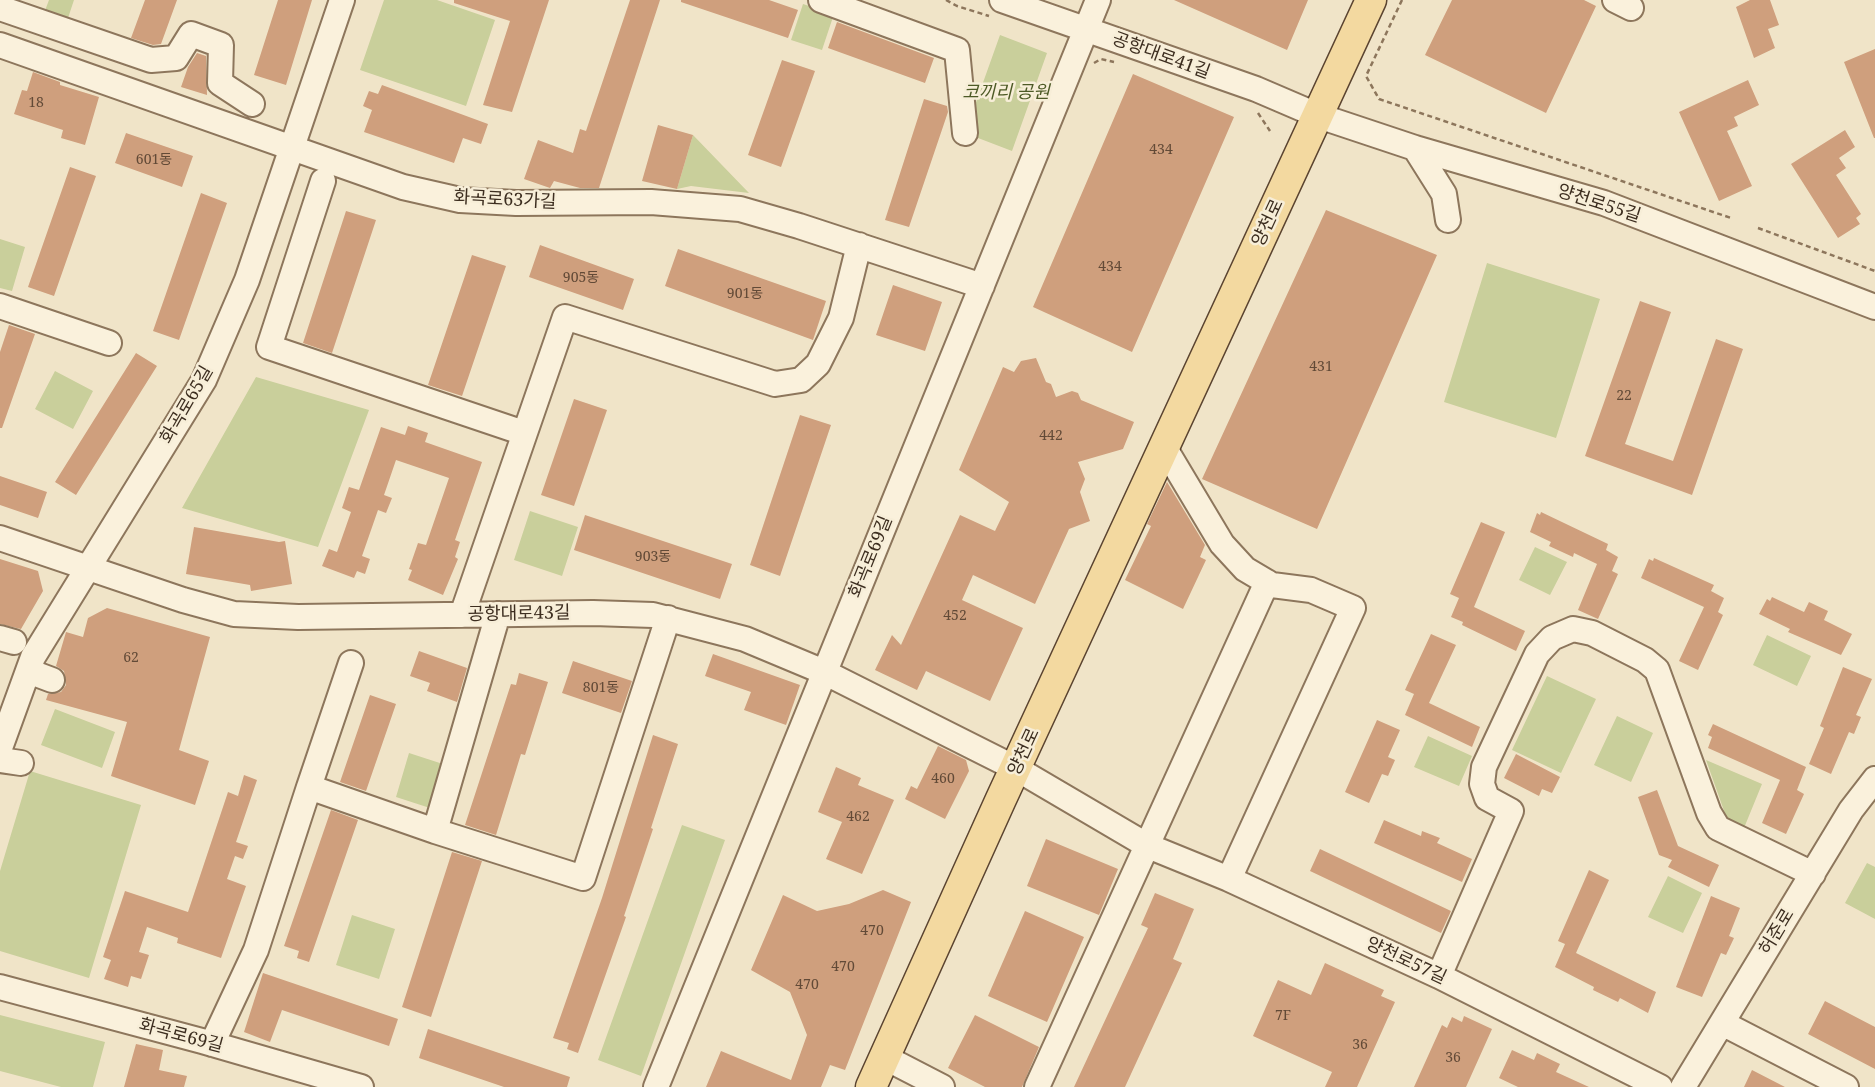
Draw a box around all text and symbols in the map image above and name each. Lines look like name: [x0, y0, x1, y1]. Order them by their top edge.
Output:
street label: 공항대로41길: [1109, 28, 1213, 84]
park label: 코끼리 공원: [962, 82, 1050, 104]
house number: 18: [28, 95, 44, 111]
house number: 434: [1149, 142, 1173, 158]
house number: 601동: [136, 152, 172, 168]
street label: 양천로55길: [1555, 180, 1643, 228]
street label: 화곡로63가길: [453, 187, 557, 213]
street label: 양천로: [1248, 196, 1288, 250]
house number: 434: [1098, 259, 1122, 275]
house number: 905동: [563, 270, 599, 286]
house number: 901동: [727, 286, 763, 302]
house number: 431: [1309, 359, 1333, 375]
street label: 화곡로65길: [156, 362, 218, 448]
house number: 22: [1616, 388, 1632, 404]
house number: 442: [1039, 428, 1063, 444]
street label: 화곡로69길: [845, 513, 897, 601]
house number: 903동: [635, 549, 671, 565]
street label: 공항대로43길: [467, 602, 571, 626]
house number: 452: [943, 608, 967, 624]
house number: 62: [123, 650, 139, 666]
house number: 801동: [583, 680, 619, 696]
street label: 양천로: [1004, 725, 1044, 779]
house number: 460: [931, 771, 955, 787]
house number: 462: [846, 809, 870, 825]
street label: 허준로: [1755, 905, 1799, 959]
house number: 470: [860, 923, 884, 939]
street label: 양천로57길: [1362, 933, 1450, 989]
house number: 470: [831, 959, 855, 975]
house number: 470: [795, 977, 819, 993]
house number: 7F: [1275, 1008, 1291, 1024]
street label: 화곡로69길: [136, 1014, 226, 1058]
house number: 36: [1352, 1037, 1368, 1053]
house number: 36: [1445, 1050, 1461, 1066]

